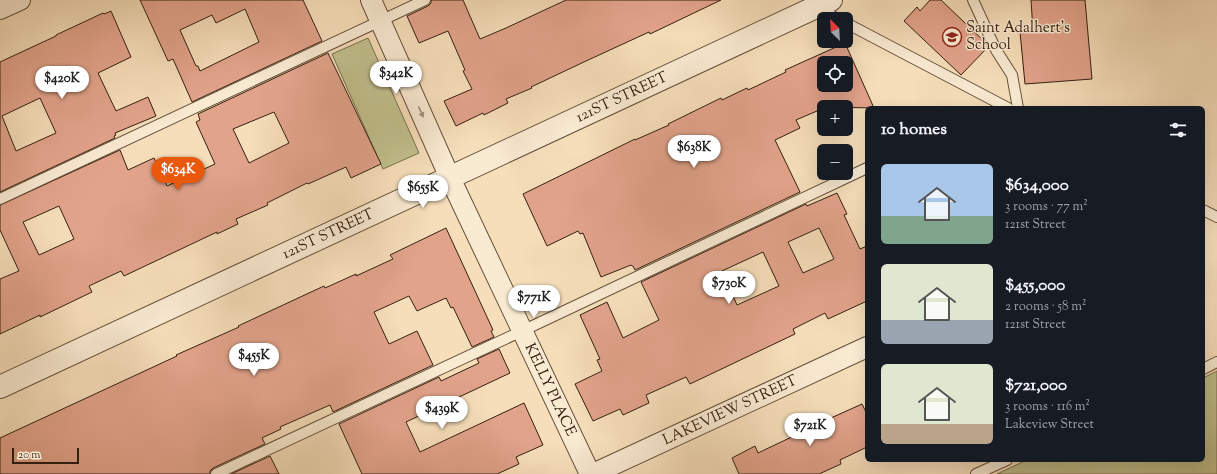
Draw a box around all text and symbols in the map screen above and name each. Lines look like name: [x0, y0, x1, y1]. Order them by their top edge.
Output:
north arrow: [817, 12, 853, 48]
map controls: [817, 12, 853, 180]
place label: Saint Adalhert's School: [966, 18, 1070, 56]
school or university icon: Saint Adalhert's School: [941, 26, 963, 48]
button: locate: [817, 56, 853, 92]
pin: $342K: [368, 61, 424, 95]
text: $342K: [379, 65, 413, 83]
pin: $420K: [34, 66, 90, 100]
street label: 121ST STREET: [573, 67, 672, 128]
text: $420K: [44, 70, 80, 88]
button: +: [817, 100, 853, 136]
one-way arrow: [419, 107, 425, 119]
text: 10 homes: [881, 118, 947, 142]
icon: filters: [1167, 119, 1189, 141]
pin: $638K: [666, 135, 722, 169]
text: $638K: [677, 139, 711, 157]
button: −: [817, 144, 853, 180]
pin: $634K: [150, 157, 206, 191]
text: $634K: [161, 161, 195, 179]
text: $634,000: [1005, 174, 1069, 198]
pin: $655K: [395, 175, 451, 209]
text: $655K: [407, 179, 439, 197]
icon: home: [913, 180, 961, 228]
text: 3 rooms · 77 m²: [1005, 198, 1088, 216]
street label: 121ST STREET: [279, 204, 378, 265]
text: 121st Street: [1005, 216, 1066, 234]
pin: $730K: [701, 271, 757, 305]
text: $455,000: [1005, 274, 1065, 298]
text: $730K: [712, 275, 746, 293]
icon: home: [913, 280, 961, 328]
pin: $771K: [506, 285, 562, 319]
text: $771K: [517, 289, 551, 307]
text: 2 rooms · 58 m²: [1005, 298, 1086, 316]
text: 121st Street: [1005, 316, 1066, 334]
street label: KELLY PLACE: [519, 340, 581, 440]
pin: $455K: [226, 343, 282, 377]
text: $455K: [238, 347, 270, 365]
street label: LAKEVIEW STREET: [659, 370, 801, 451]
text: $721,000: [1005, 374, 1067, 398]
icon: home: [913, 380, 961, 428]
pin: $439K: [414, 396, 470, 430]
text: 3 rooms · 116 m²: [1005, 398, 1090, 416]
text: $439K: [425, 400, 459, 418]
pin: $721K: [782, 413, 838, 447]
text: Lakeview Street: [1005, 416, 1094, 434]
text: $721K: [793, 417, 827, 435]
scale bar: [12, 446, 79, 465]
text: 20 m: [18, 447, 40, 463]

